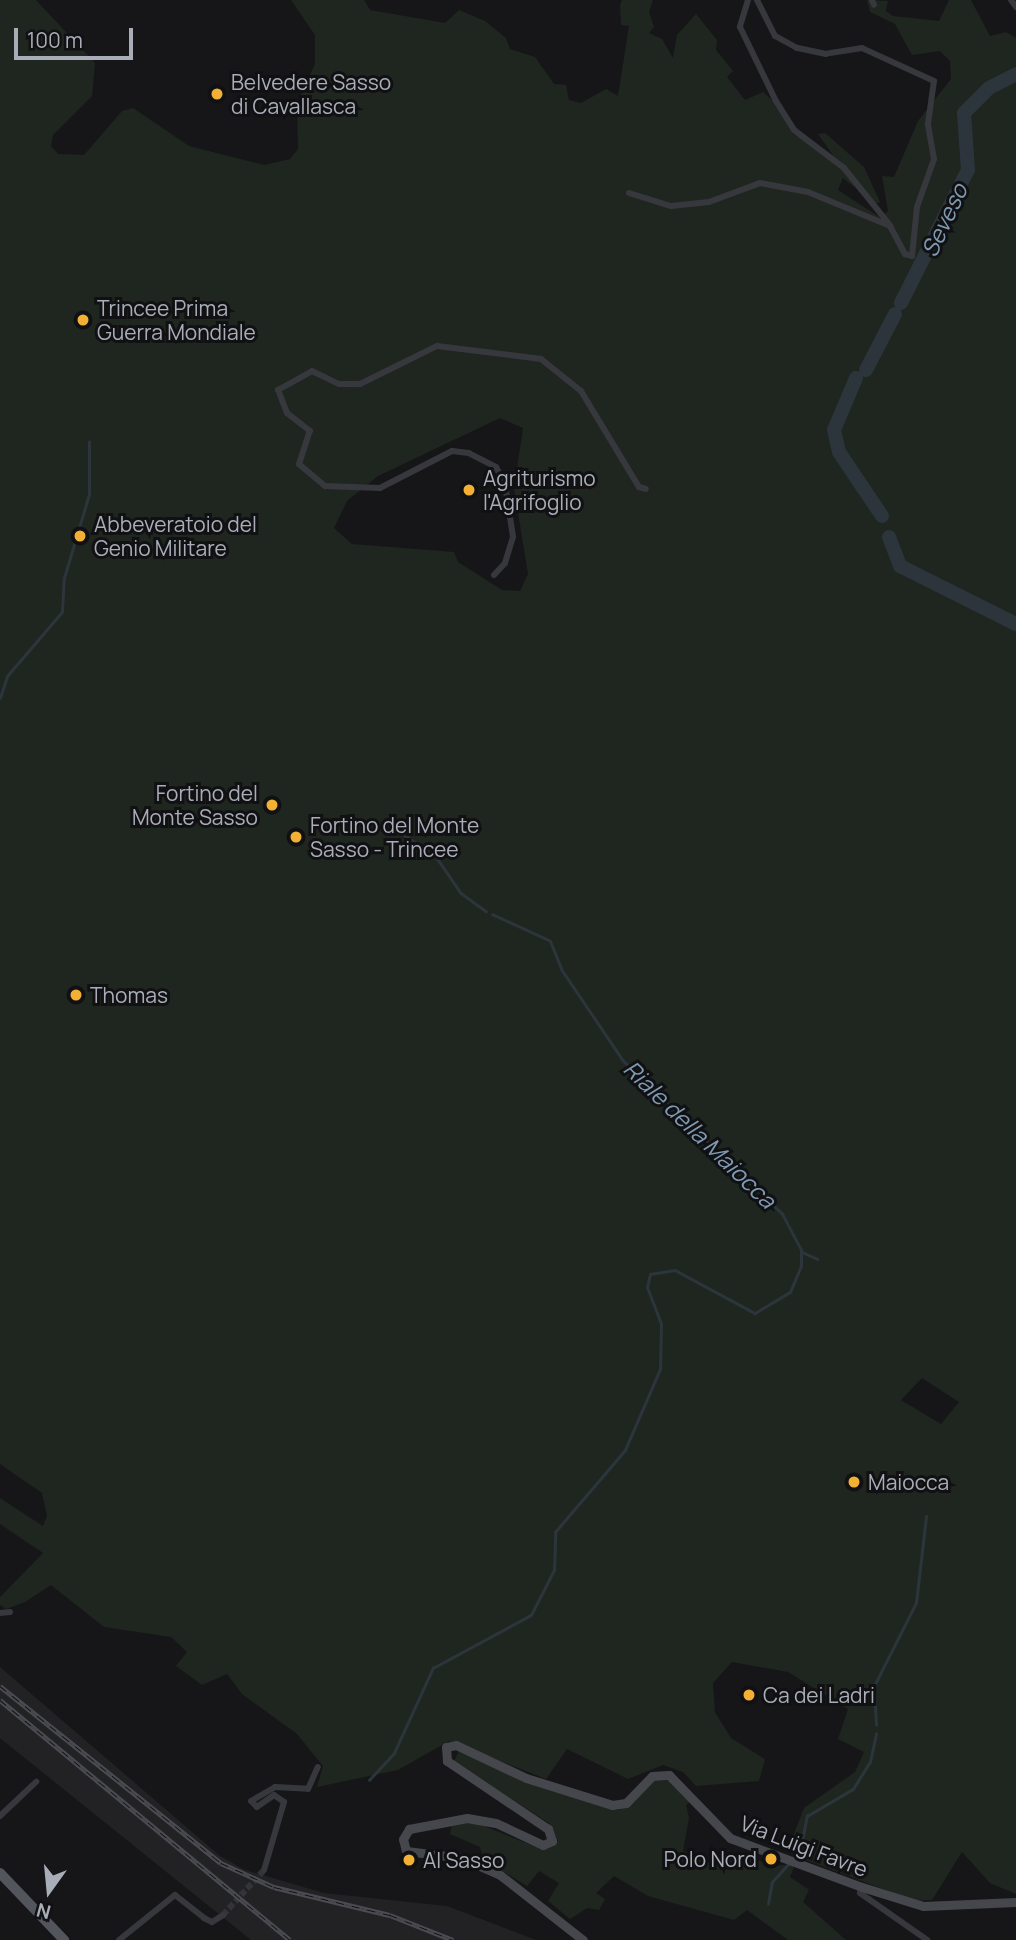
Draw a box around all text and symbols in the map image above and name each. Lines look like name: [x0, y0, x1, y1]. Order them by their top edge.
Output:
scale bar: [18, 14, 136, 58]
text: 100 m: [27, 26, 83, 54]
place label: Belvedere Sasso di Cavallasca: [231, 69, 391, 119]
marker: Belvedere Sasso di Cavallasca: [209, 86, 225, 102]
water label: Seveso: [915, 179, 973, 261]
place label: Trincee Prima Guerra Mondiale: [97, 295, 256, 345]
marker: Trincee Prima Guerra Mondiale: [75, 312, 91, 328]
place label: Agriturismo l'Agrifoglio: [483, 465, 596, 515]
marker: Agriturismo l'Agrifoglio: [461, 482, 477, 498]
place label: Abbeveratoio del Genio Militare: [94, 511, 257, 561]
marker: Abbeveratoio del Genio Militare: [72, 528, 88, 544]
place label: Fortino del Monte Sasso: [132, 780, 258, 830]
marker: Fortino del Monte Sasso: [264, 797, 280, 813]
place label: Fortino del Monte Sasso - Trincee: [310, 812, 479, 862]
marker: Fortino del Monte Sasso - Trincee: [288, 829, 304, 845]
place label: Thomas: [90, 982, 168, 1008]
marker: Thomas: [68, 987, 84, 1003]
water label: Riale della Maiocca: [618, 1055, 782, 1213]
place label: Maiocca: [868, 1469, 949, 1495]
marker: Maiocca: [846, 1474, 862, 1490]
place label: Ca dei Ladri: [763, 1682, 875, 1708]
marker: Ca dei Ladri: [741, 1687, 757, 1703]
street label: Via Luigi Favre: [737, 1810, 871, 1882]
place label: Polo Nord: [664, 1846, 757, 1872]
place label: Al Sasso: [423, 1847, 504, 1873]
marker: Polo Nord: [763, 1851, 779, 1867]
marker: Al Sasso: [401, 1852, 417, 1868]
north arrow: [14, 1856, 84, 1926]
text: N: [34, 1897, 54, 1926]

